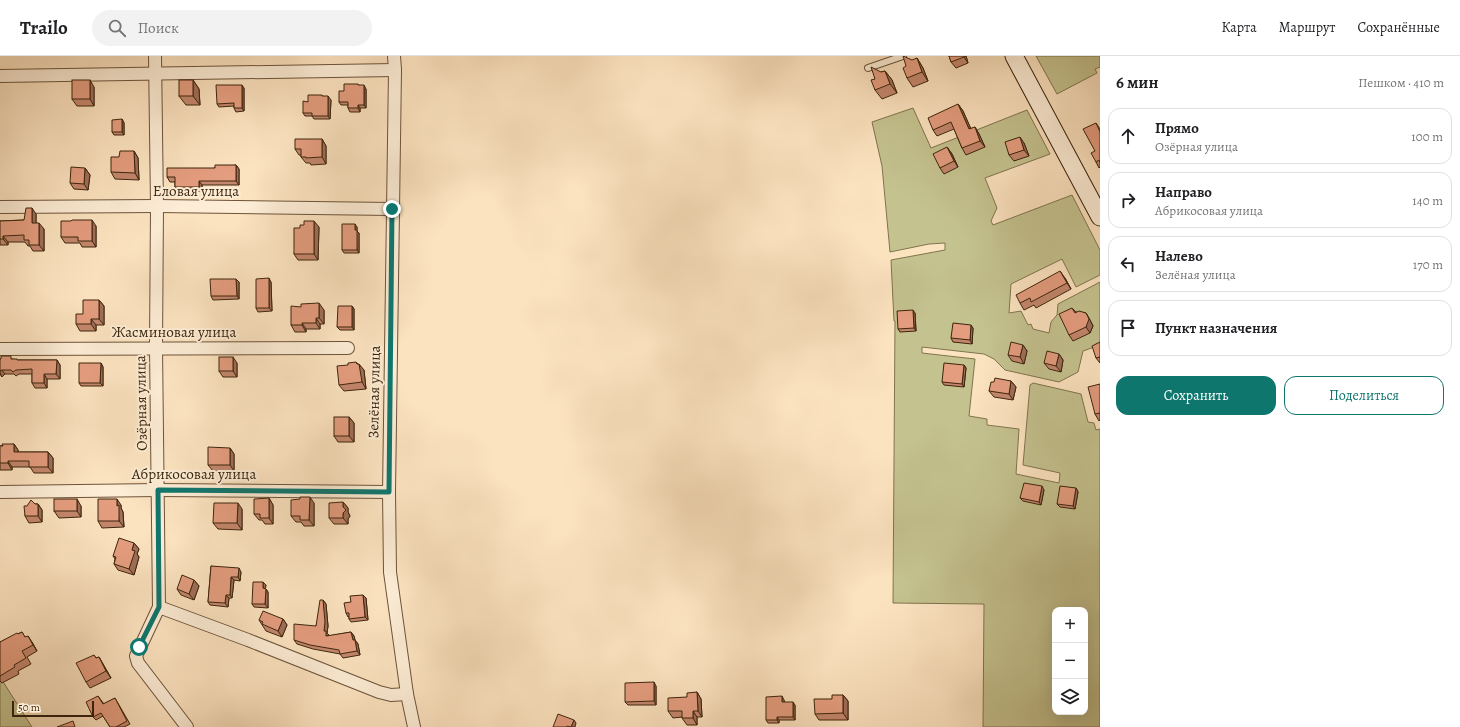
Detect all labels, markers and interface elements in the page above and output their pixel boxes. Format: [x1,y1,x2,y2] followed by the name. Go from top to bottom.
[92,10,372,46] search box
[20,15,68,41] text: Trailo
[106,17,128,39] icon: search
[138,18,179,38] text: Поиск
[1222,18,1257,37] text: Карта
[1279,18,1335,37] text: Маршрут
[1357,18,1440,37] text: Сохранённые
[1116,71,1158,94] text: 6 мин
[1358,74,1444,91] text: Пешком · 410 m
[1155,118,1199,138] text: Прямо
[1117,125,1139,147] icon: ahead
[1411,128,1443,145] text: 100 m
[1155,138,1238,155] text: Озёрная улица
[153,181,239,201] street label: Еловая улица
[1155,182,1212,202] text: Направо
[1117,189,1139,211] icon: right
[1412,192,1443,209] text: 140 m
[383,200,401,218] route end
[1155,202,1263,219] text: Абрикосовая улица
[1155,246,1203,266] text: Налево
[1117,253,1139,275] icon: left
[1413,256,1443,273] text: 170 m
[1155,266,1236,283] text: Зелёная улица
[1117,317,1139,339] icon: arrive
[1155,318,1277,338] text: Пункт назначения
[112,322,236,342] street label: Жасминовая улица
[363,345,385,439] street label: Зелёная улица
[130,355,152,451] street label: Озёрная улица
[1116,376,1276,415] button: Сохранить
[1284,376,1444,415] button: Поделиться
[131,464,256,484] street label: Абрикосовая улица
[1052,607,1088,715] map controls
[1052,607,1088,643] button: +
[130,638,148,656] route start
[1052,643,1088,679] button: −
[1052,679,1088,715] button: layers
[12,699,94,718] scale bar
[18,700,40,715] text: 50 m

